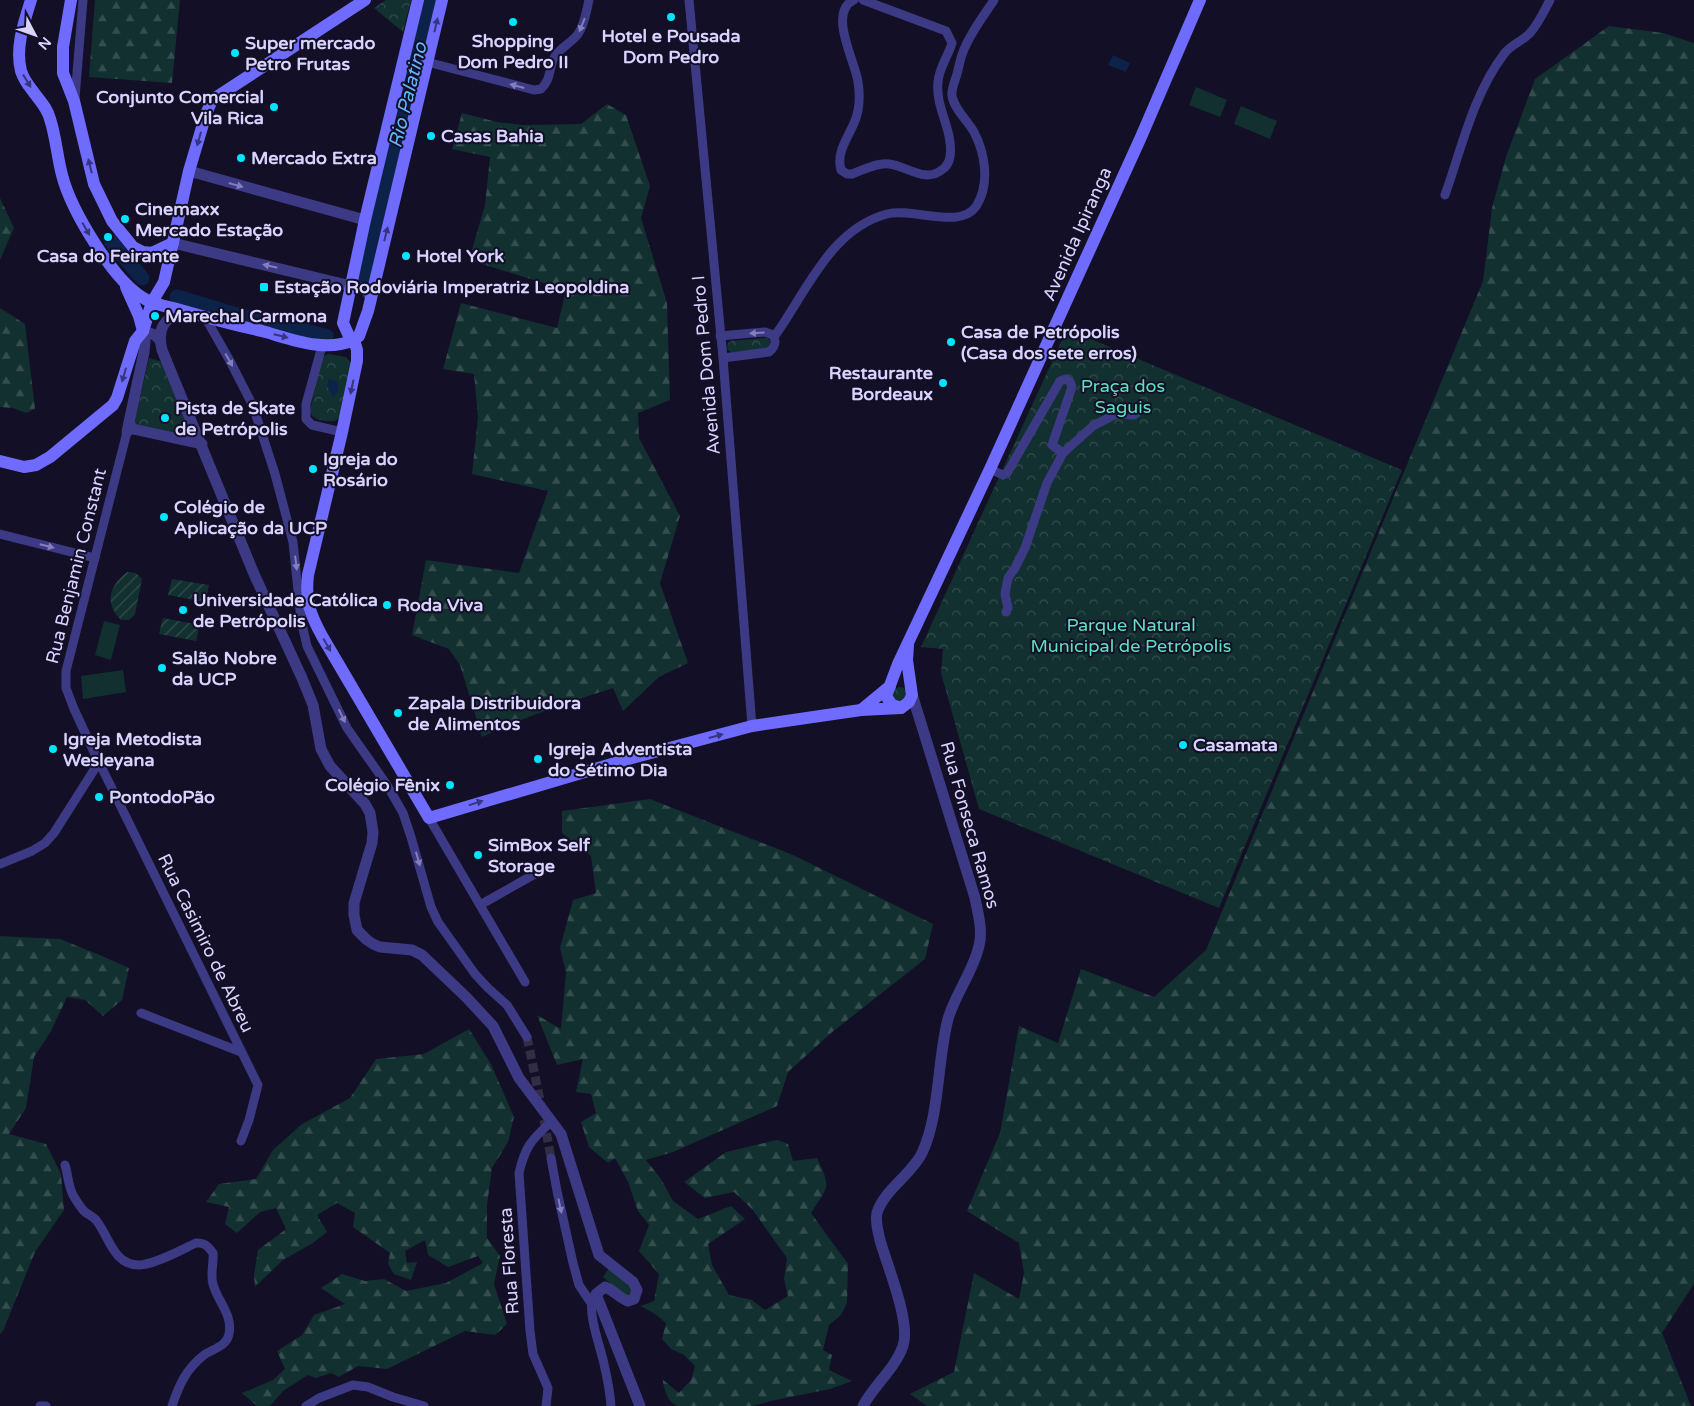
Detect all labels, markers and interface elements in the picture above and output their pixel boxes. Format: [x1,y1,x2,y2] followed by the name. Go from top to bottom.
[10,10,60,60] north arrow
[665,11,677,23] marker: Hotel e Pousada Dom Pedro
[507,16,519,28] marker: Shopping Dom Pedro II
[432,18,440,33] one-way arrow
[577,18,585,32] one-way arrow
[601,25,741,68] place label: Hotel e Pousada Dom Pedro
[457,30,569,73] place label: Shopping Dom Pedro II
[245,32,375,75] place label: Super mercado Petro Frutas
[34,33,55,53] text: N
[384,39,432,150] water label: Rio Palatino
[229,47,241,59] marker: Super mercado Petro Frutas
[22,74,31,87] one-way arrow
[510,82,525,90] one-way arrow
[96,86,264,129] place label: Conjunto Comercial Vila Rica
[268,101,280,113] marker: Conjunto Comercial Vila Rica
[441,125,544,147] place label: Casas Bahia
[425,130,437,142] marker: Casas Bahia
[194,132,202,147] one-way arrow
[251,147,377,169] place label: Mercado Extra
[235,152,247,164] marker: Mercado Extra
[86,159,94,174] one-way arrow
[1038,164,1116,304] street label: Avenida Ipiranga
[229,181,244,189] one-way arrow
[135,198,283,241] place label: Cinemaxx Mercado Estação
[119,213,131,225] marker: Cinemaxx Mercado Estação
[82,223,91,236] one-way arrow
[382,227,390,242] one-way arrow
[102,231,114,243] marker: Casa do Feirante
[37,245,179,267] place label: Casa do Feirante
[416,245,504,267] place label: Hotel York
[400,250,412,262] marker: Hotel York
[263,262,278,270] one-way arrow
[687,274,725,456] street label: Avenida Dom Pedro I
[274,276,629,298] place label: Estação Rodoviária Imperatriz Leopoldina
[258,281,270,293] marker: Estação Rodoviária Imperatriz Leopoldina
[165,305,327,327] place label: Marechal Carmona
[149,310,161,322] marker: Marechal Carmona
[961,321,1137,364] place label: Casa de Petrópolis (Casa dos sete erros)
[749,329,765,337] one-way arrow
[273,332,288,340] one-way arrow
[945,336,957,348] marker: Casa de Petrópolis (Casa dos sete erros)
[225,353,234,366] one-way arrow
[829,362,933,405] place label: Restaurante Bordeaux
[119,368,127,383] one-way arrow
[1081,375,1165,418] park label: Praça dos Saguis
[937,377,949,389] marker: Restaurante Bordeaux
[348,380,356,395] one-way arrow
[175,397,295,440] place label: Pista de Skate de Petrópolis
[159,412,171,424] marker: Pista de Skate de Petrópolis
[323,448,398,491] place label: Igreja do Rosário
[307,463,319,475] marker: Igreja do Rosário
[41,466,111,666] street label: Rua Benjamin Constant
[174,496,327,539] place label: Colégio de Aplicação da UCP
[158,511,170,523] marker: Colégio de Aplicação da UCP
[40,542,55,550] one-way arrow
[292,555,300,571] one-way arrow
[193,589,378,632] place label: Universidade Católica de Petrópolis
[397,594,483,616] place label: Roda Viva
[381,599,393,611] marker: Roda Viva
[177,604,189,616] marker: Universidade Católica de Petrópolis
[1031,614,1231,657] park label: Parque Natural Municipal de Petrópolis
[323,638,332,651] one-way arrow
[172,647,277,690] place label: Salão Nobre da UCP
[156,662,168,674] marker: Salão Nobre da UCP
[408,692,581,735] place label: Zapala Distribuidora de Alimentos
[392,707,404,719] marker: Zapala Distribuidora de Alimentos
[338,709,346,724] one-way arrow
[63,728,202,771] place label: Igreja Metodista Wesleyana
[709,732,724,740] one-way arrow
[1193,734,1278,756] place label: Casamata
[548,738,692,781] place label: Igreja Adventista do Sétimo Dia
[936,739,1004,911] street label: Rua Fonseca Ramos
[1177,739,1189,751] marker: Casamata
[47,743,59,755] marker: Igreja Metodista Wesleyana
[532,753,544,765] marker: Igreja Adventista do Sétimo Dia
[325,774,440,796] place label: Colégio Fênix
[444,779,456,791] marker: Colégio Fênix
[109,786,215,808] place label: PontodoPão
[93,791,105,803] marker: PontodoPão
[468,799,483,807] one-way arrow
[488,834,591,877] place label: SimBox Self Storage
[472,849,484,861] marker: SimBox Self Storage
[153,850,259,1036] street label: Rua Casimiro de Abreu
[414,851,422,866] one-way arrow
[556,1198,564,1213] one-way arrow
[494,1207,524,1315] street label: Rua Floresta

